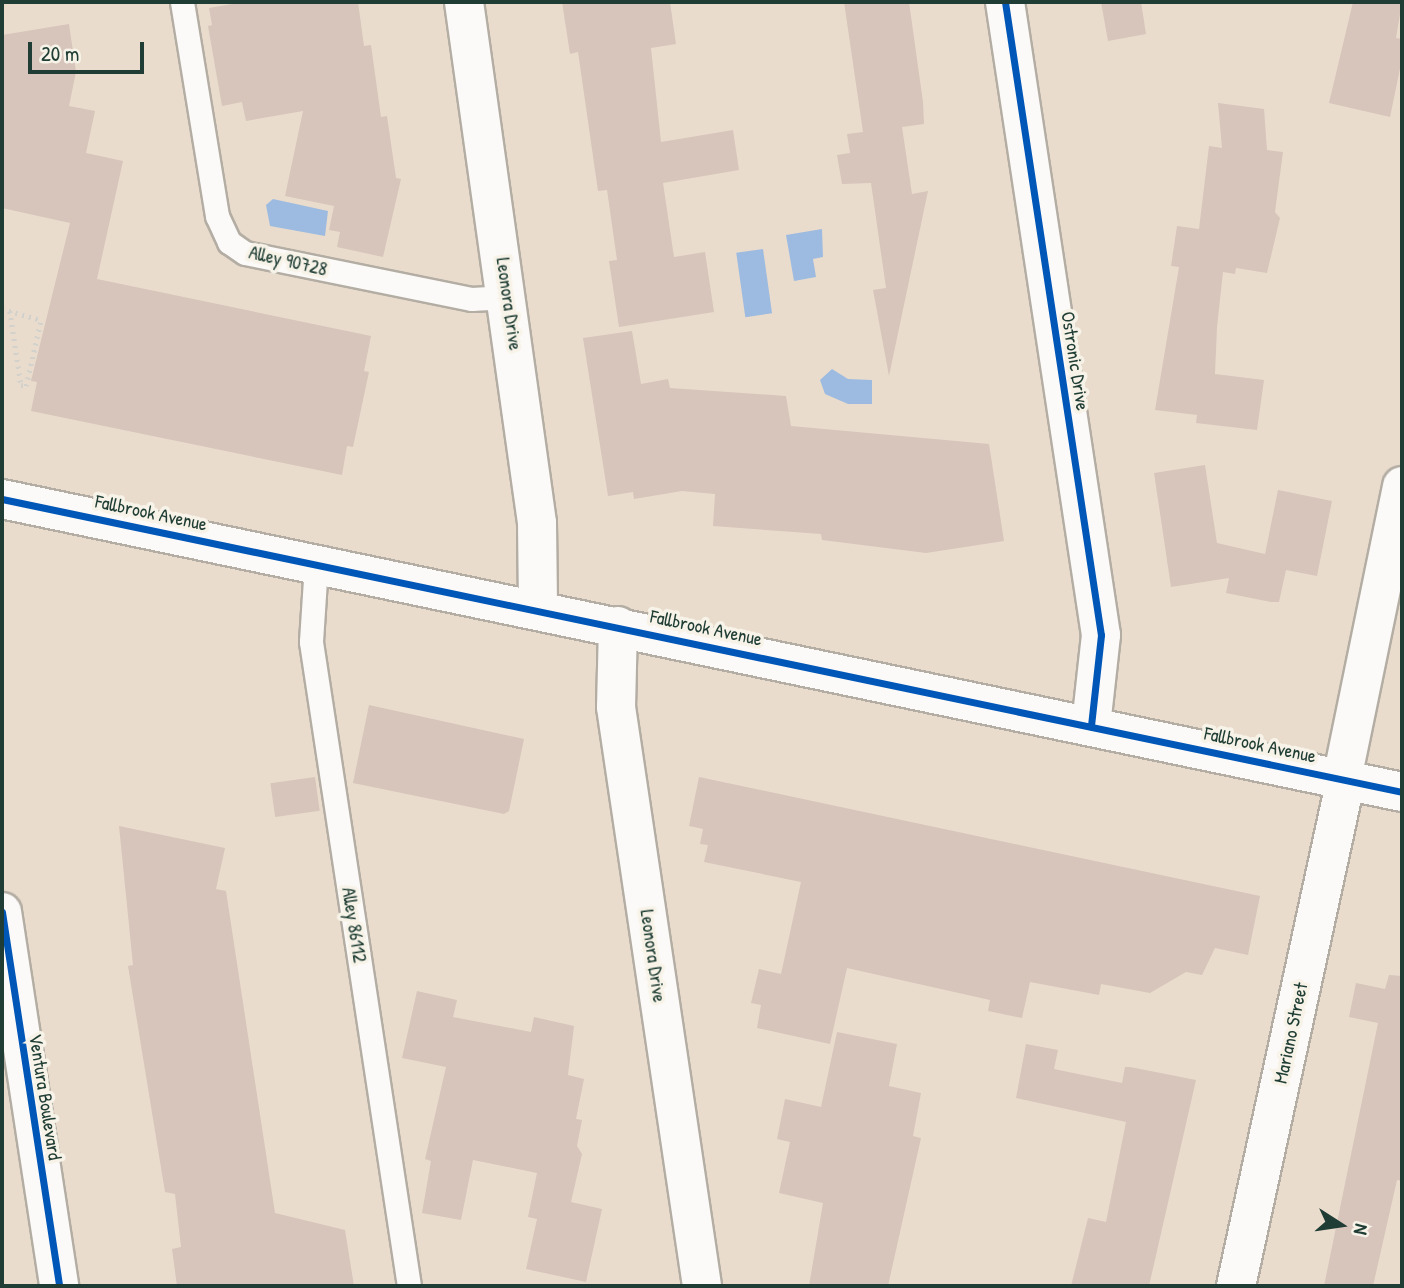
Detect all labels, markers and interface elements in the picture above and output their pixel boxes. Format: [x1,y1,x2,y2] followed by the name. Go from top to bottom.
[32,28,147,72] scale bar
[41,39,79,68] text: 20 m
[247,241,329,281] street label: Alley 90728
[491,256,527,352] street label: Leonora Drive
[1056,310,1094,412] street label: Ostronic Drive
[93,490,209,536] street label: Fallbrook Avenue
[648,605,764,651] street label: Fallbrook Avenue
[1202,722,1318,768] street label: Fallbrook Avenue
[337,886,371,964] street label: Alley 86112
[635,908,671,1004] street label: Leonora Drive
[1269,980,1313,1086] street label: Mariano Street
[24,1032,66,1162] street label: Ventura Boulevard
[1306,1190,1376,1260] north arrow
[1348,1222,1375,1237] text: N

